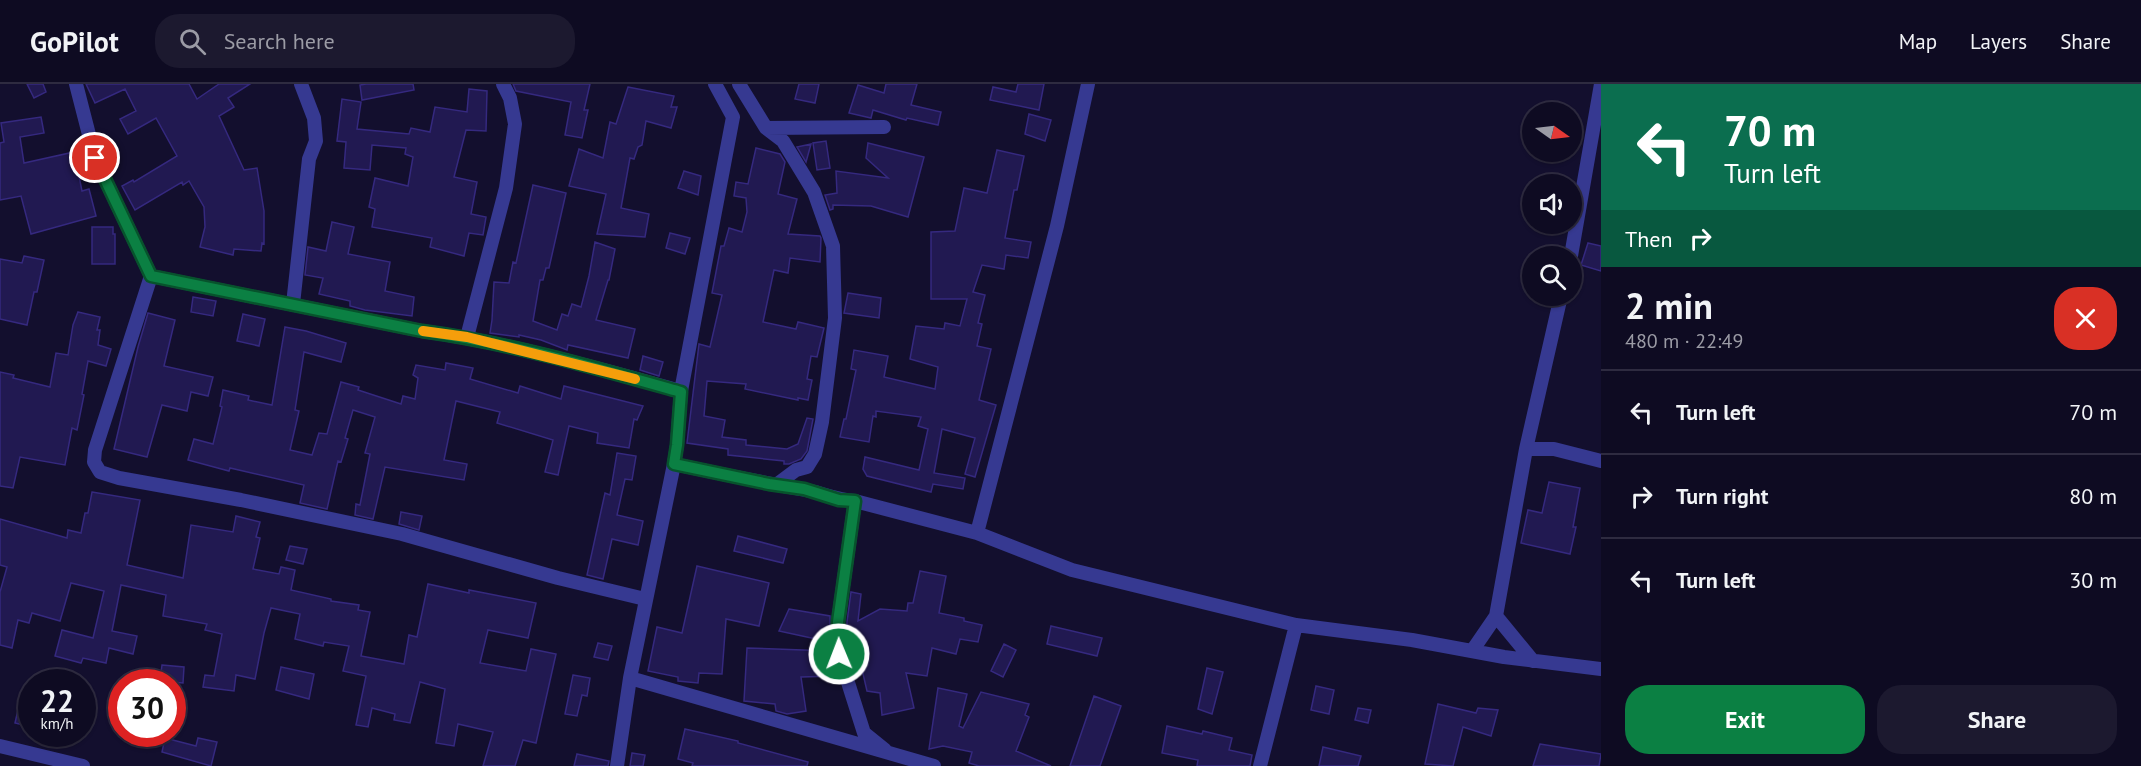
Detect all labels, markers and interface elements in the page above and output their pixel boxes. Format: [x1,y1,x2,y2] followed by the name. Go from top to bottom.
[155,14,575,68] search box
[30,23,119,60] text: GoPilot
[176,25,209,58] icon: search
[224,27,335,55] text: Search here
[1899,28,1937,55] text: Map
[1970,28,2027,55] text: Layers
[2060,28,2111,55] text: Share
[1522,102,1582,162] north arrow
[1522,102,1582,306] map controls
[1724,103,1816,158] text: 70 m
[1625,108,1703,186] icon: left
[69,132,120,183] pin
[78,141,111,174] icon: arrive
[1724,156,1821,190] text: Turn left
[1522,174,1582,234] button: sound
[1684,222,1717,255] icon: right
[1625,225,1672,253] text: Then
[1522,246,1582,306] button: search
[1625,282,1713,329] text: 2 min
[2054,287,2117,350] button: close
[1625,328,1743,354] text: 480 m · 22:49
[1625,396,1658,429] icon: left
[1676,398,1756,426] text: Turn left
[2069,398,2117,426] text: 70 m
[1625,480,1658,513] icon: right
[1676,482,1768,510] text: Turn right
[2069,482,2117,510] text: 80 m
[1625,564,1658,597] icon: left
[1676,566,1756,594] text: Turn left
[2069,566,2117,594] text: 30 m
[807,622,871,686] position arrow
[108,669,186,747] speed limit sign: 30
[40,681,74,720] text: 22
[1625,685,1865,754] button: Exit
[1877,685,2117,754] button: Share
[41,714,73,733] text: km/h

